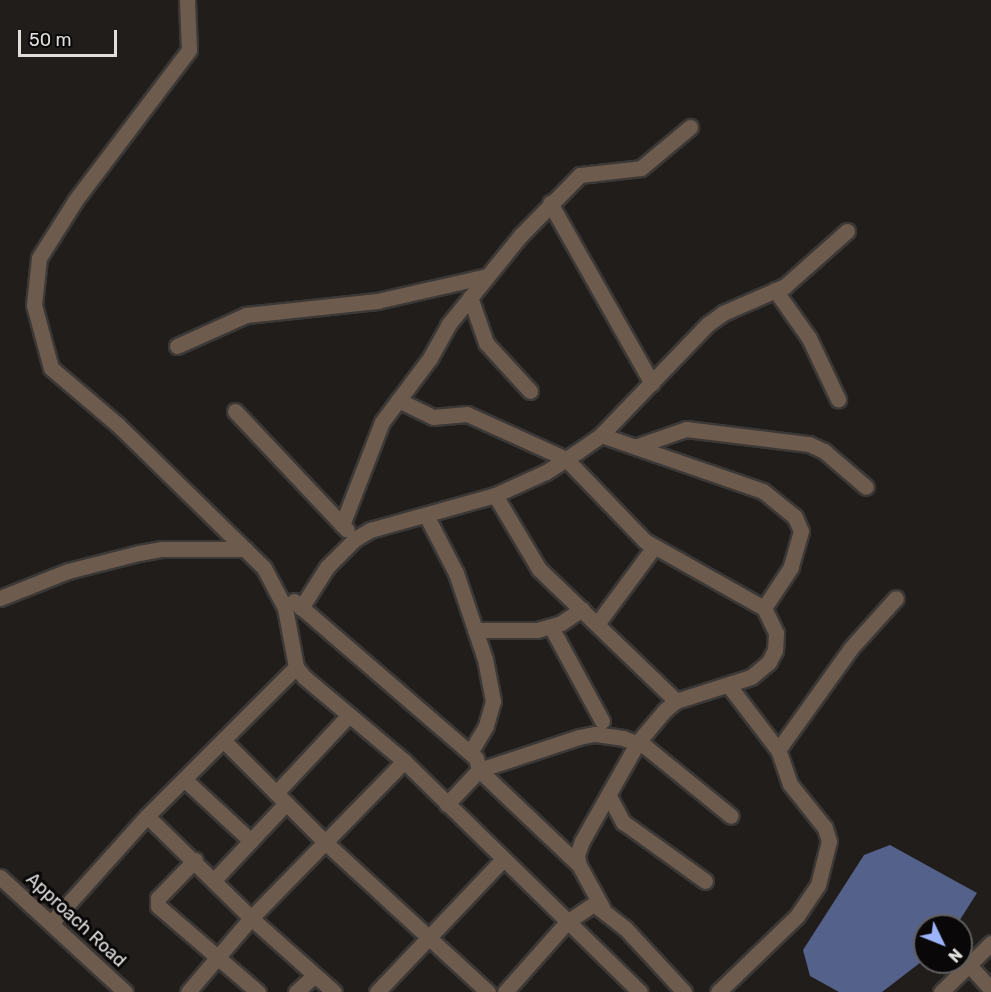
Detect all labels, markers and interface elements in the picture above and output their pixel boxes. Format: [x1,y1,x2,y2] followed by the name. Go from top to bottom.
[21,18,120,56] scale bar
[29,29,72,51] text: 50 m
[22,868,130,972] street label: Approach Road
[913,914,973,974] north arrow
[944,945,966,966] text: N

